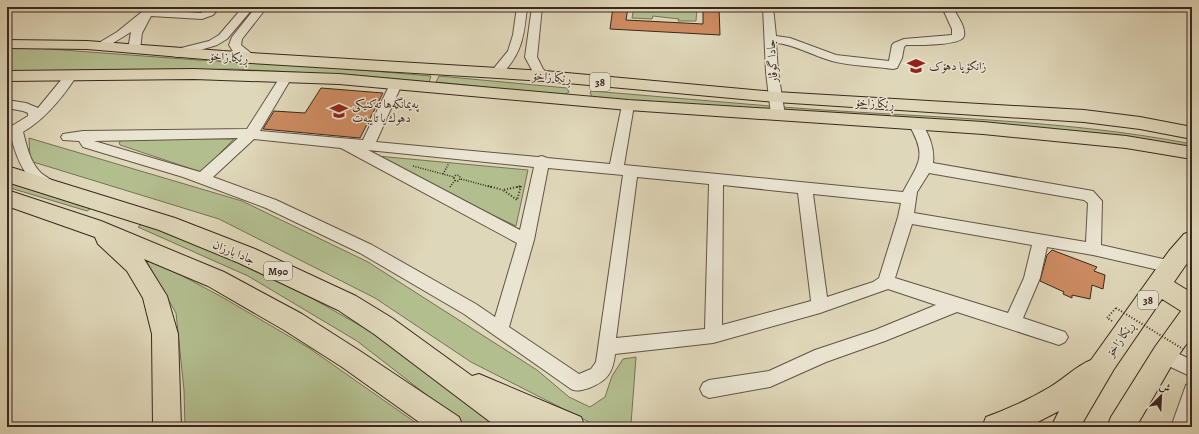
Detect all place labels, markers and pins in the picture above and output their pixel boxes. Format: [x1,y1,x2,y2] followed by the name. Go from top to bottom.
[906,56,926,76] school or university icon: زانکۆیا دهۆک
[929,58,987,74] place label: زانکۆیا دهۆک
[352,96,419,126] place label: پەیمانگەها تەکنیکی دهوك یا تایبەت
[329,101,349,121] school or university icon: پەیمانگەها تەکنیکی دهوك یا تایبەت

